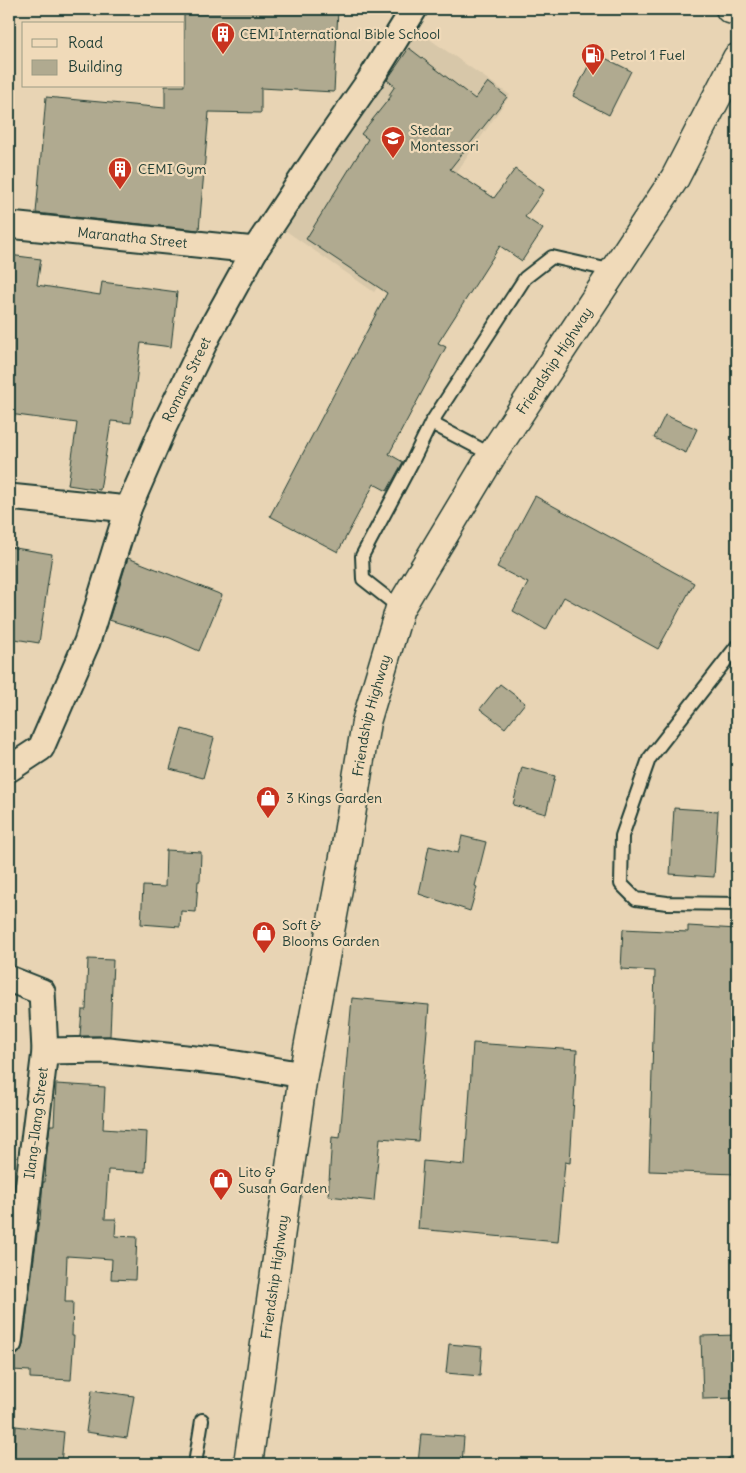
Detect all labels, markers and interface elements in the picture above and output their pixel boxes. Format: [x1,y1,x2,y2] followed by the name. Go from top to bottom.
[210,21,236,55] building icon: CEMI International Bible School
[22,22,185,88] legend
[240,25,440,43] place label: CEMI International Bible School
[68,33,103,52] text: Road
[580,42,606,76] fuel station icon: Petrol 1 Fuel
[610,46,685,64] place label: Petrol 1 Fuel
[68,57,123,76] text: Building
[410,121,479,155] place label: Stedar Montessori
[380,125,406,159] school or university icon: Stedar Montessori
[107,156,133,190] building icon: CEMI Gym
[138,160,206,178] place label: CEMI Gym
[77,223,188,252] street label: Maranatha Street
[512,304,596,418] street label: Friendship Highway
[158,334,215,425] street label: Romans Street
[348,652,395,778] street label: Friendship Highway
[255,785,281,819] shop icon: 3 Kings Garden
[286,789,382,807] place label: 3 Kings Garden
[282,916,380,950] place label: Soft & Blooms Garden
[251,920,277,954] shop icon: Soft & Blooms Garden
[20,1066,52,1180] street label: Ilang-Ilang Street
[238,1163,327,1197] place label: Lito & Susan Garden
[208,1167,234,1201] shop icon: Lito & Susan Garden
[257,1214,292,1340] street label: Friendship Highway

